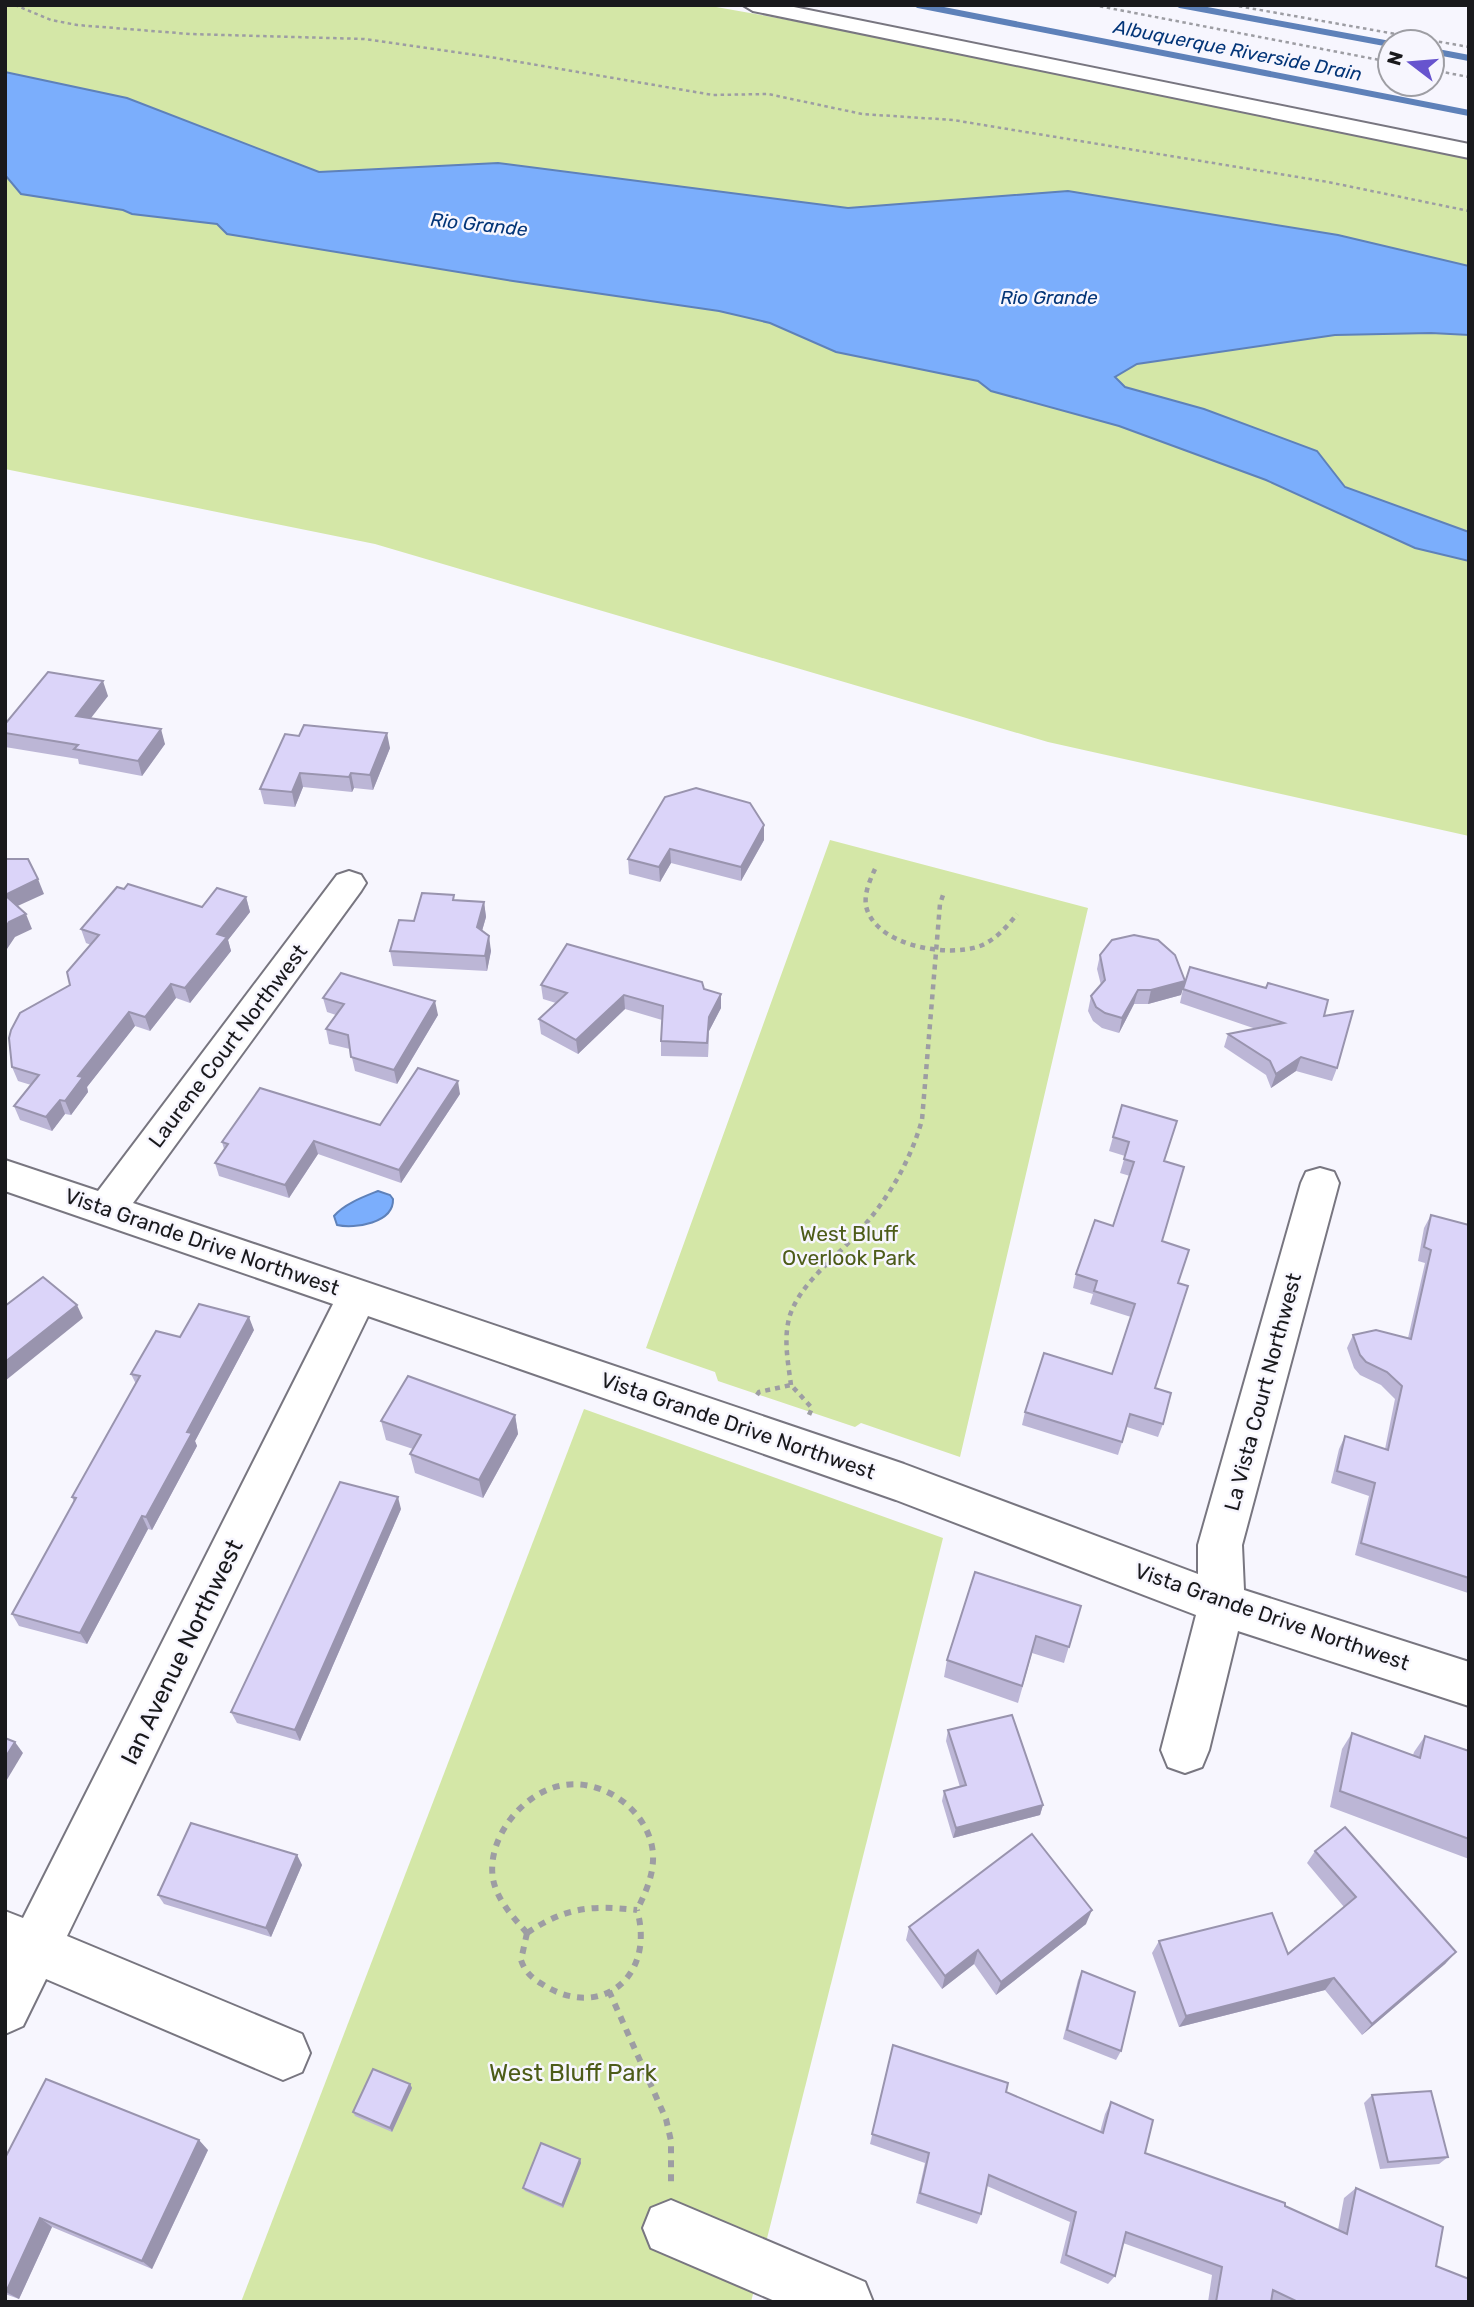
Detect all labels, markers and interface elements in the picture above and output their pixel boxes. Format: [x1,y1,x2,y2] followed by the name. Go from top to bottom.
[1111,15,1364,86] water label: Albuquerque Riverside Drain
[1376,28,1446,98] north arrow
[1382,49,1408,68] text: N
[429,208,529,241] water label: Rio Grande
[1000,286,1098,309] water label: Rio Grande
[143,939,312,1152] street label: Laurene Court Northwest
[62,1183,343,1300] street label: Vista Grande Drive Northwest
[782,1221,916,1270] park label: West Bluff Overlook Park
[1219,1270,1306,1513] street label: La Vista Court Northwest
[598,1367,879,1484] street label: Vista Grande Drive Northwest
[115,1535,249,1769] street label: Ian Avenue Northwest
[1132,1558,1413,1675] street label: Vista Grande Drive Northwest
[489,2059,658,2087] park label: West Bluff Park

